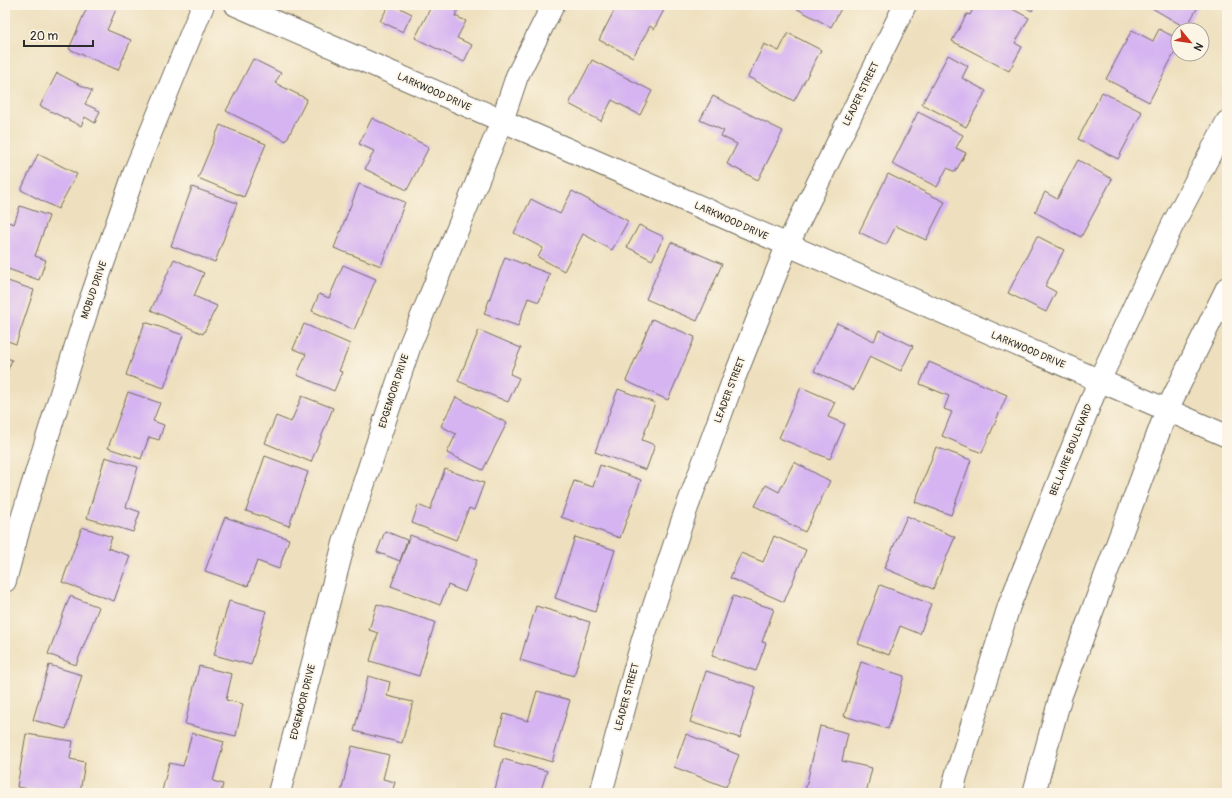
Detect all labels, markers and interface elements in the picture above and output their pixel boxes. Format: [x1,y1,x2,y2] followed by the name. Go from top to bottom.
[24,22,93,48] scale bar
[1170,22,1210,62] north arrow
[30,29,59,44] text: 20 m
[1191,40,1206,54] text: N
[840,60,882,128] street label: LEADER STREET
[395,70,473,114] street label: LARKWOOD DRIVE
[692,199,770,243] street label: LARKWOOD DRIVE
[79,260,109,320] street label: MOBUD DRIVE
[989,329,1067,371] street label: LARKWOOD DRIVE
[376,352,412,430] street label: EDGEMOOR DRIVE
[712,355,748,425] street label: LEADER STREET
[1047,402,1095,498] street label: BELLAIRE BOULEVARD
[612,661,642,732] street label: LEADER STREET
[288,663,318,741] street label: EDGEMOOR DRIVE

